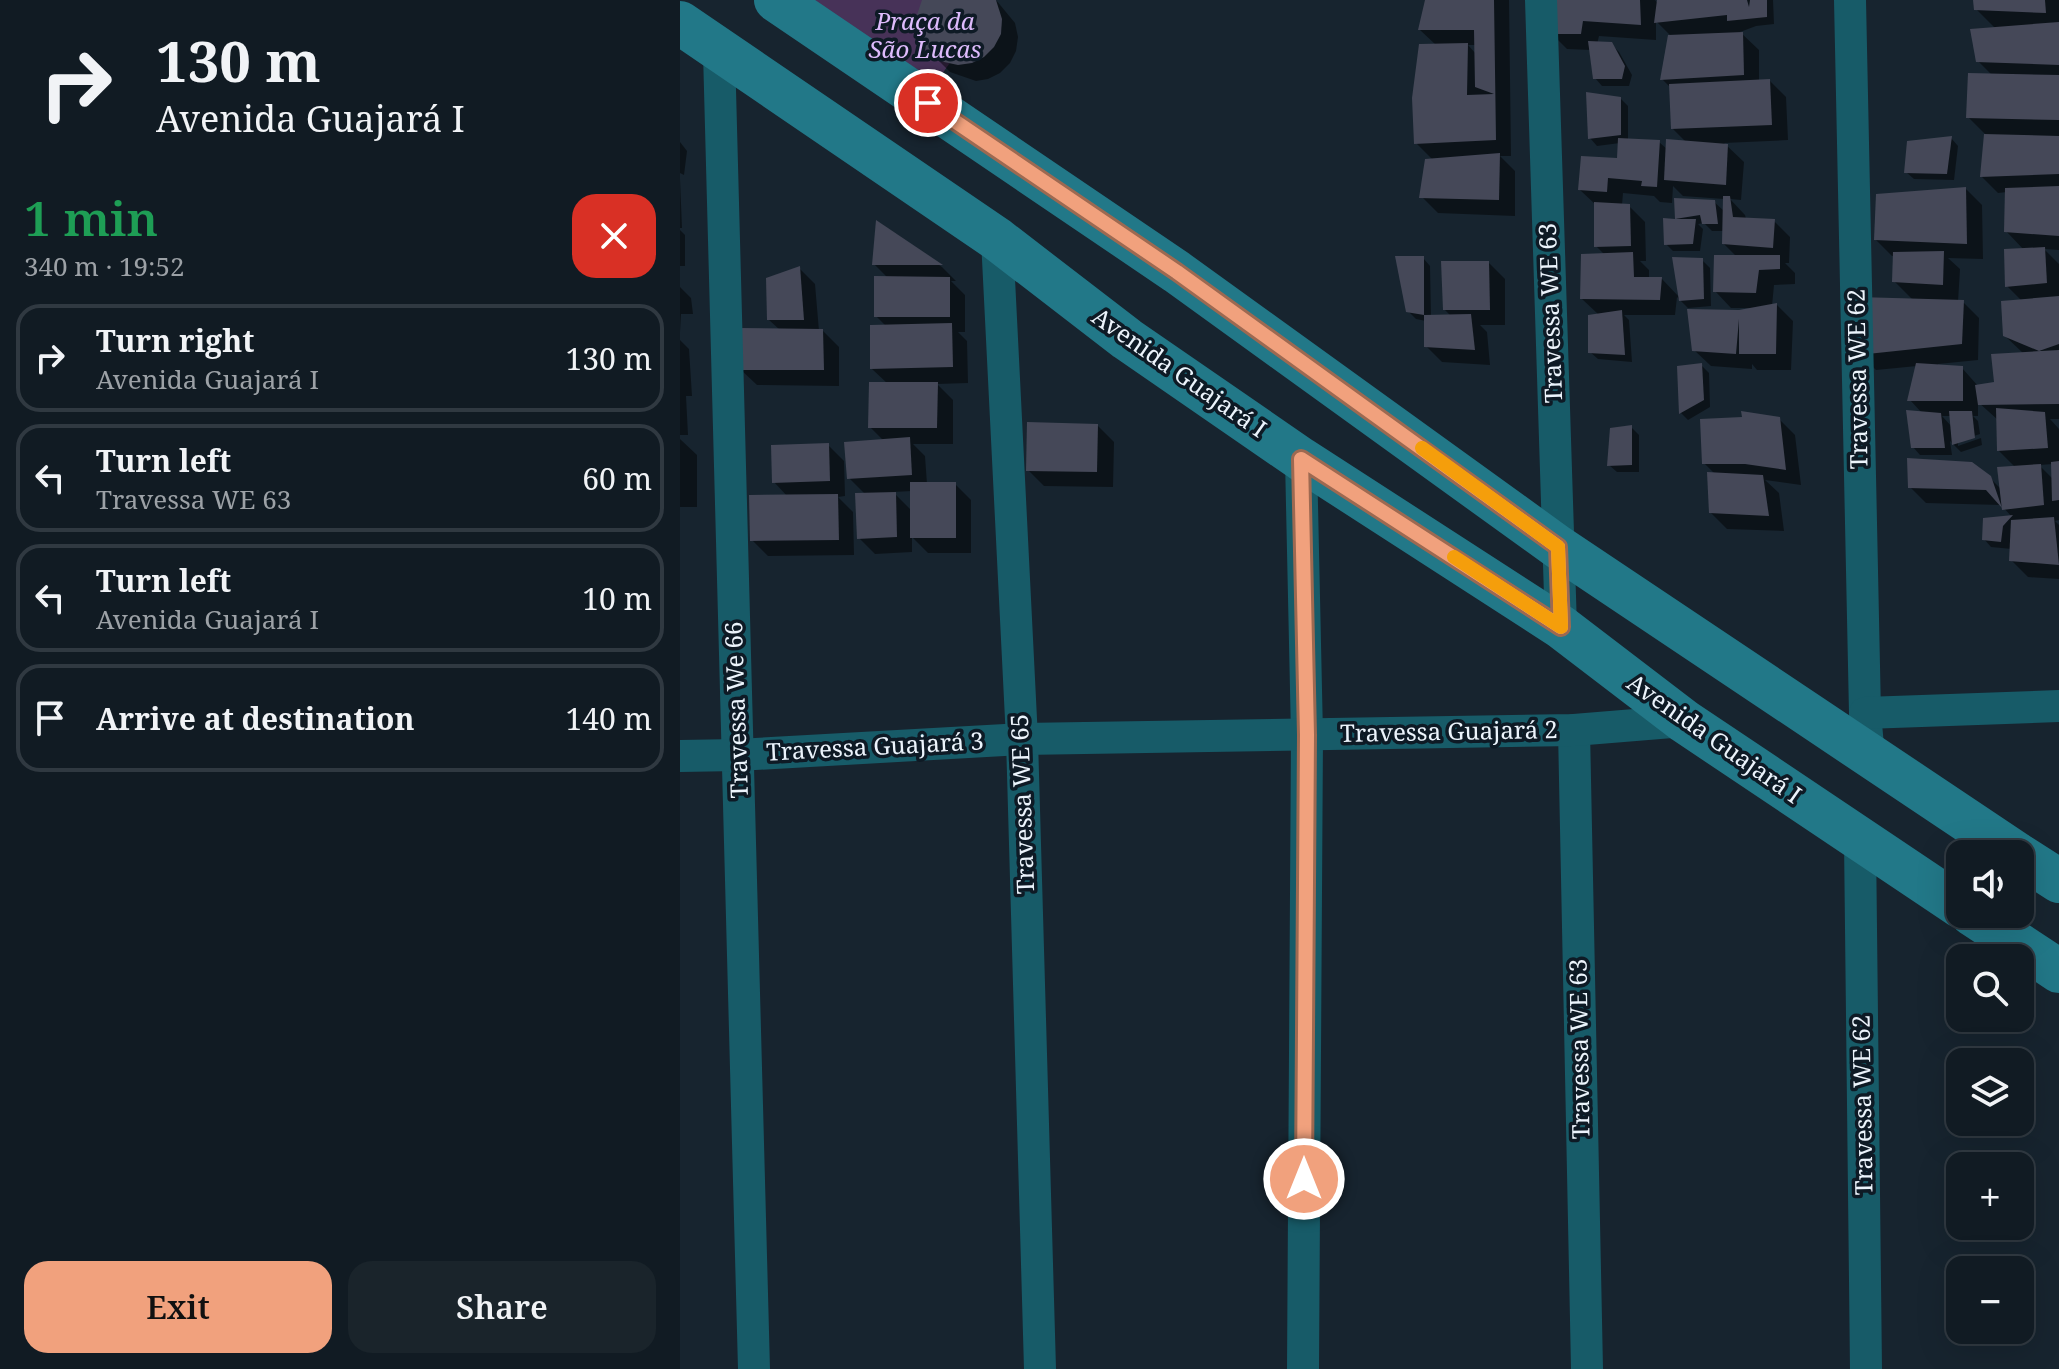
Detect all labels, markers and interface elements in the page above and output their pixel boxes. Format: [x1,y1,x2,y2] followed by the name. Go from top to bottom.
[868,4,982,65] park label: Praça da São Lucas
[156,22,321,98] text: 130 m
[24,32,128,136] icon: right
[894,69,962,137] pin
[906,81,950,125] icon: arrive
[156,94,465,143] text: Avenida Guajará I
[24,185,158,250] text: 1 min
[572,194,656,278] button: close
[1530,222,1569,404] street label: Travessa WE 63
[24,248,185,284] text: 340 m · 19:52
[1838,289,1875,469] street label: Travessa WE 62
[1086,299,1274,444] street label: Avenida Guajará I
[96,320,254,361] text: Turn right
[28,336,72,380] icon: right
[566,338,652,379] text: 130 m
[96,361,319,397] text: Avenida Guajará I
[96,440,231,481] text: Turn left
[28,456,72,500] icon: left
[582,458,652,499] text: 60 m
[96,481,291,517] text: Travessa WE 63
[96,560,231,601] text: Turn left
[28,576,72,620] icon: left
[582,578,652,619] text: 10 m
[96,601,319,637] text: Avenida Guajará I
[716,621,755,799] street label: Travessa We 66
[1621,665,1809,810] street label: Avenida Guajará I
[28,696,72,740] icon: arrive
[96,698,415,739] text: Arrive at destination
[566,698,652,739] text: 140 m
[1340,712,1558,749] street label: Travessa Guajará 2
[1002,713,1041,895] street label: Travessa WE 65
[765,723,985,768] street label: Travessa Guajará 3
[1946,840,2034,1344] map controls
[1946,840,2034,928] button: sound
[1946,944,2034,1032] button: search
[1560,959,1597,1139] street label: Travessa WE 63
[1843,1015,1880,1195] street label: Travessa WE 62
[1946,1048,2034,1136] button: layers
[1262,1137,1346,1221] position arrow
[1946,1152,2034,1240] button: +
[1946,1256,2034,1344] button: −
[24,1261,332,1353] button: Exit
[348,1261,656,1353] button: Share

